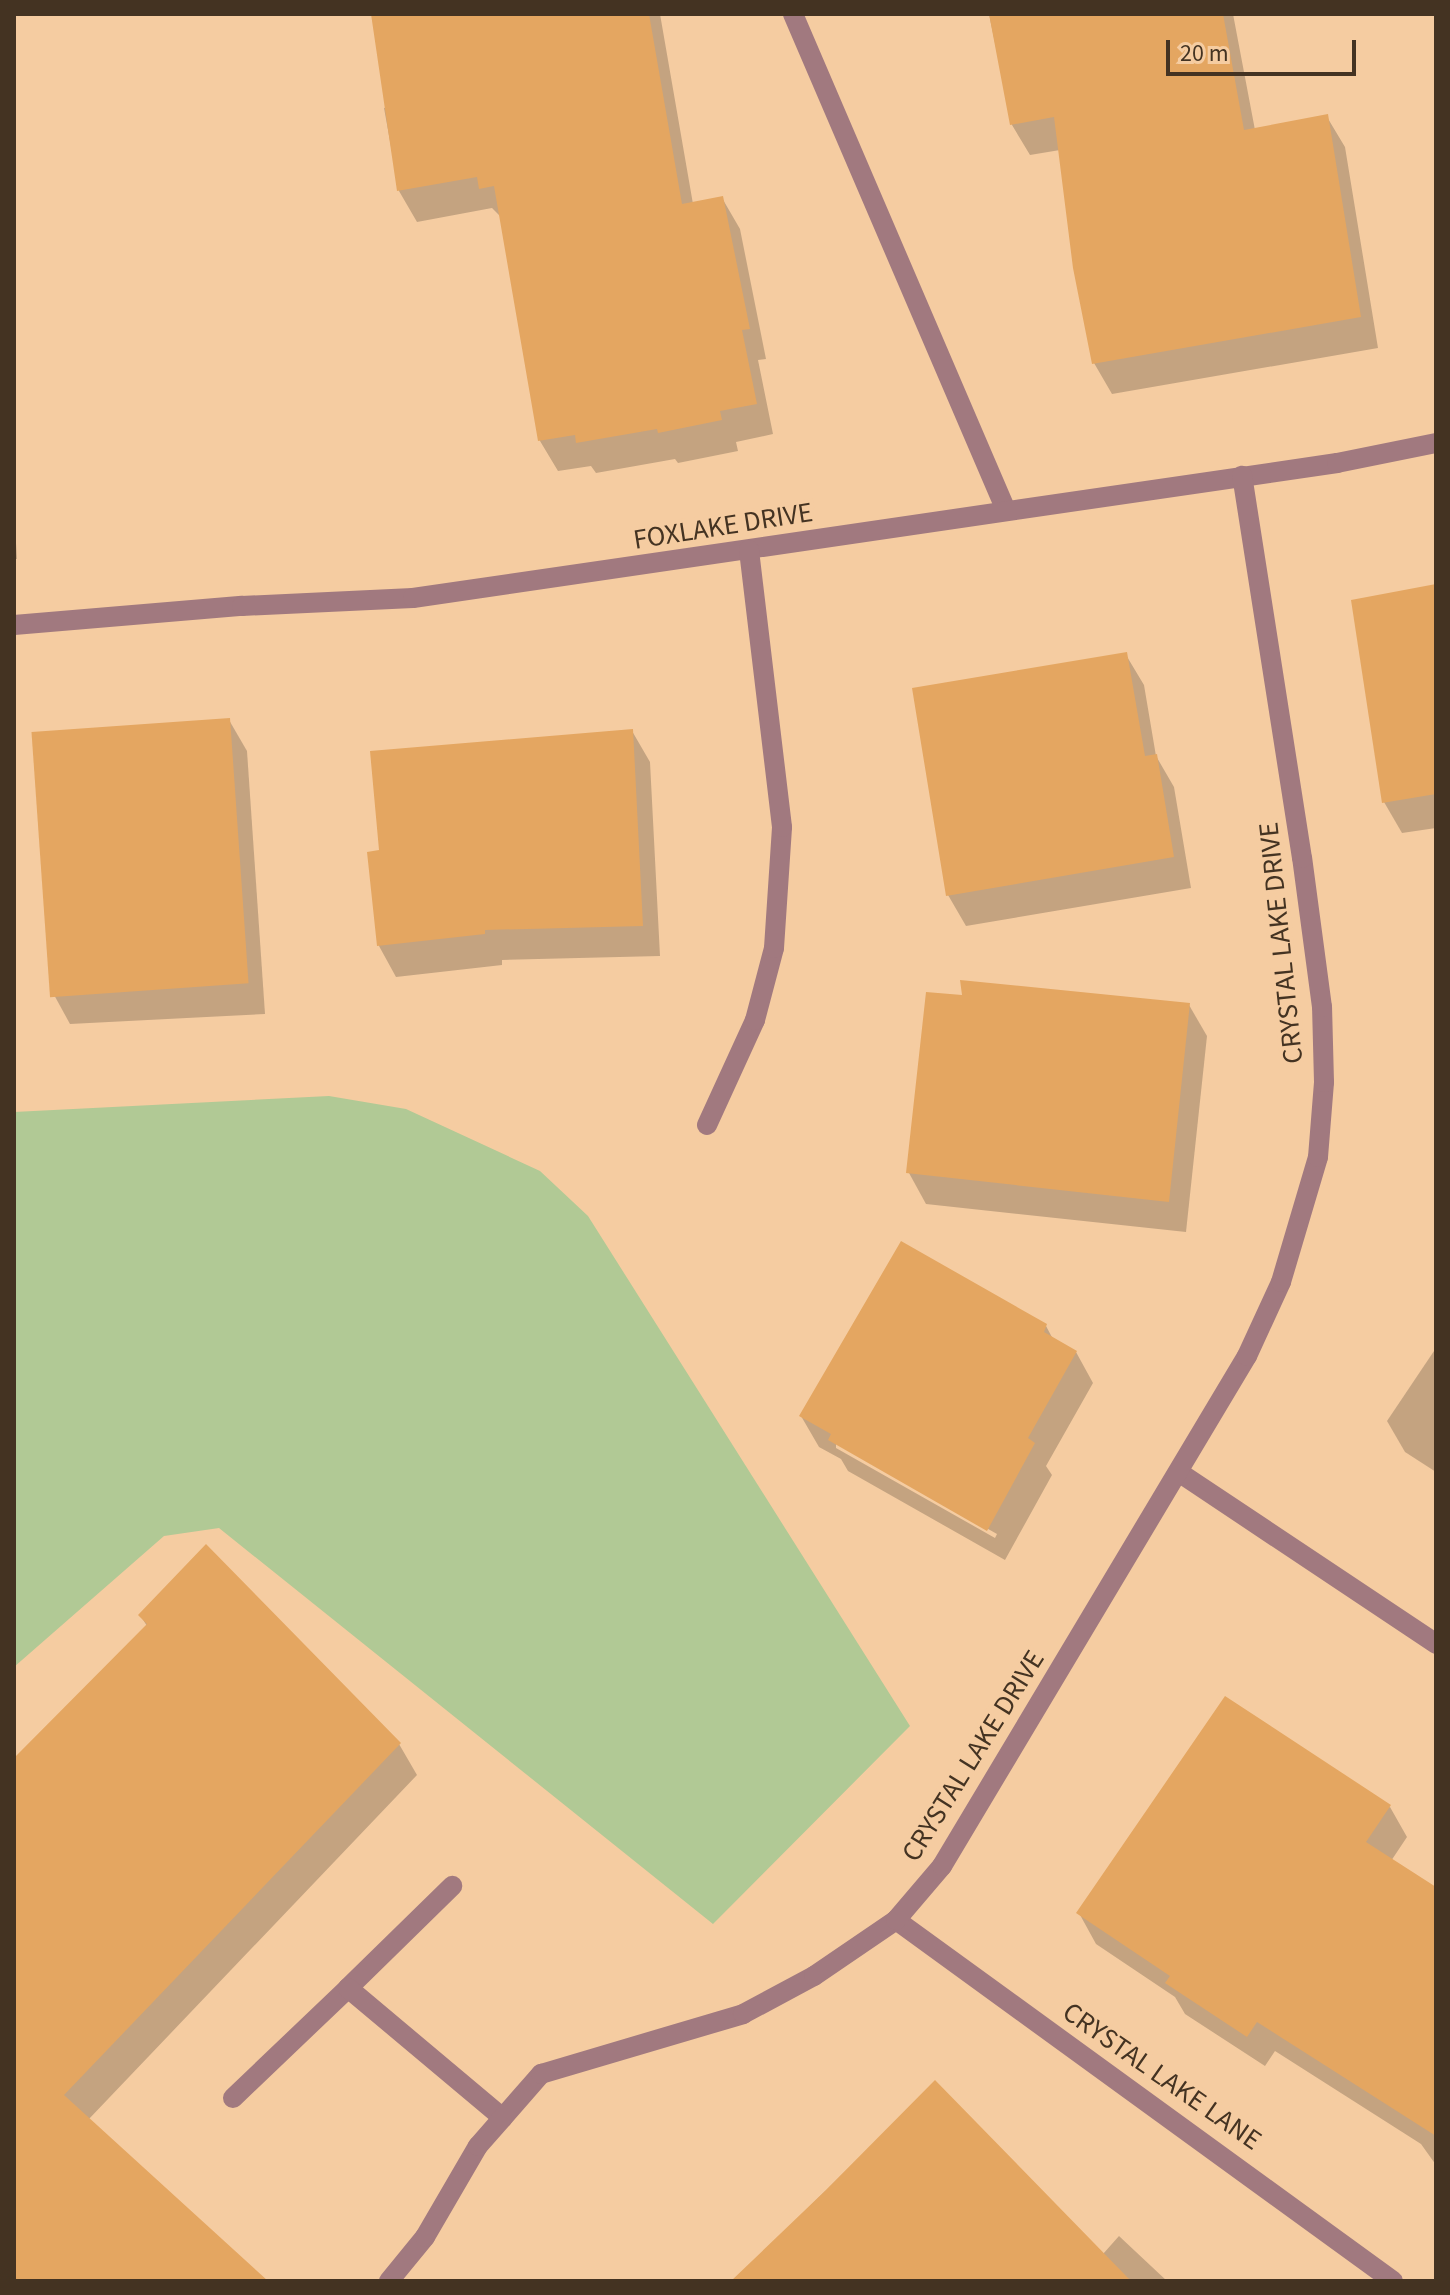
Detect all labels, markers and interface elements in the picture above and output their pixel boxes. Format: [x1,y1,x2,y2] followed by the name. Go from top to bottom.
[1170,24,1360,74] scale bar
[1180,36,1229,71] text: 20 m
[631,495,815,557] street label: FOXLAKE DRIVE
[1252,821,1310,1065] street label: CRYSTAL LAKE DRIVE
[894,1644,1052,1868] street label: CRYSTAL LAKE DRIVE
[1056,1995,1268,2157] street label: CRYSTAL LAKE LANE

